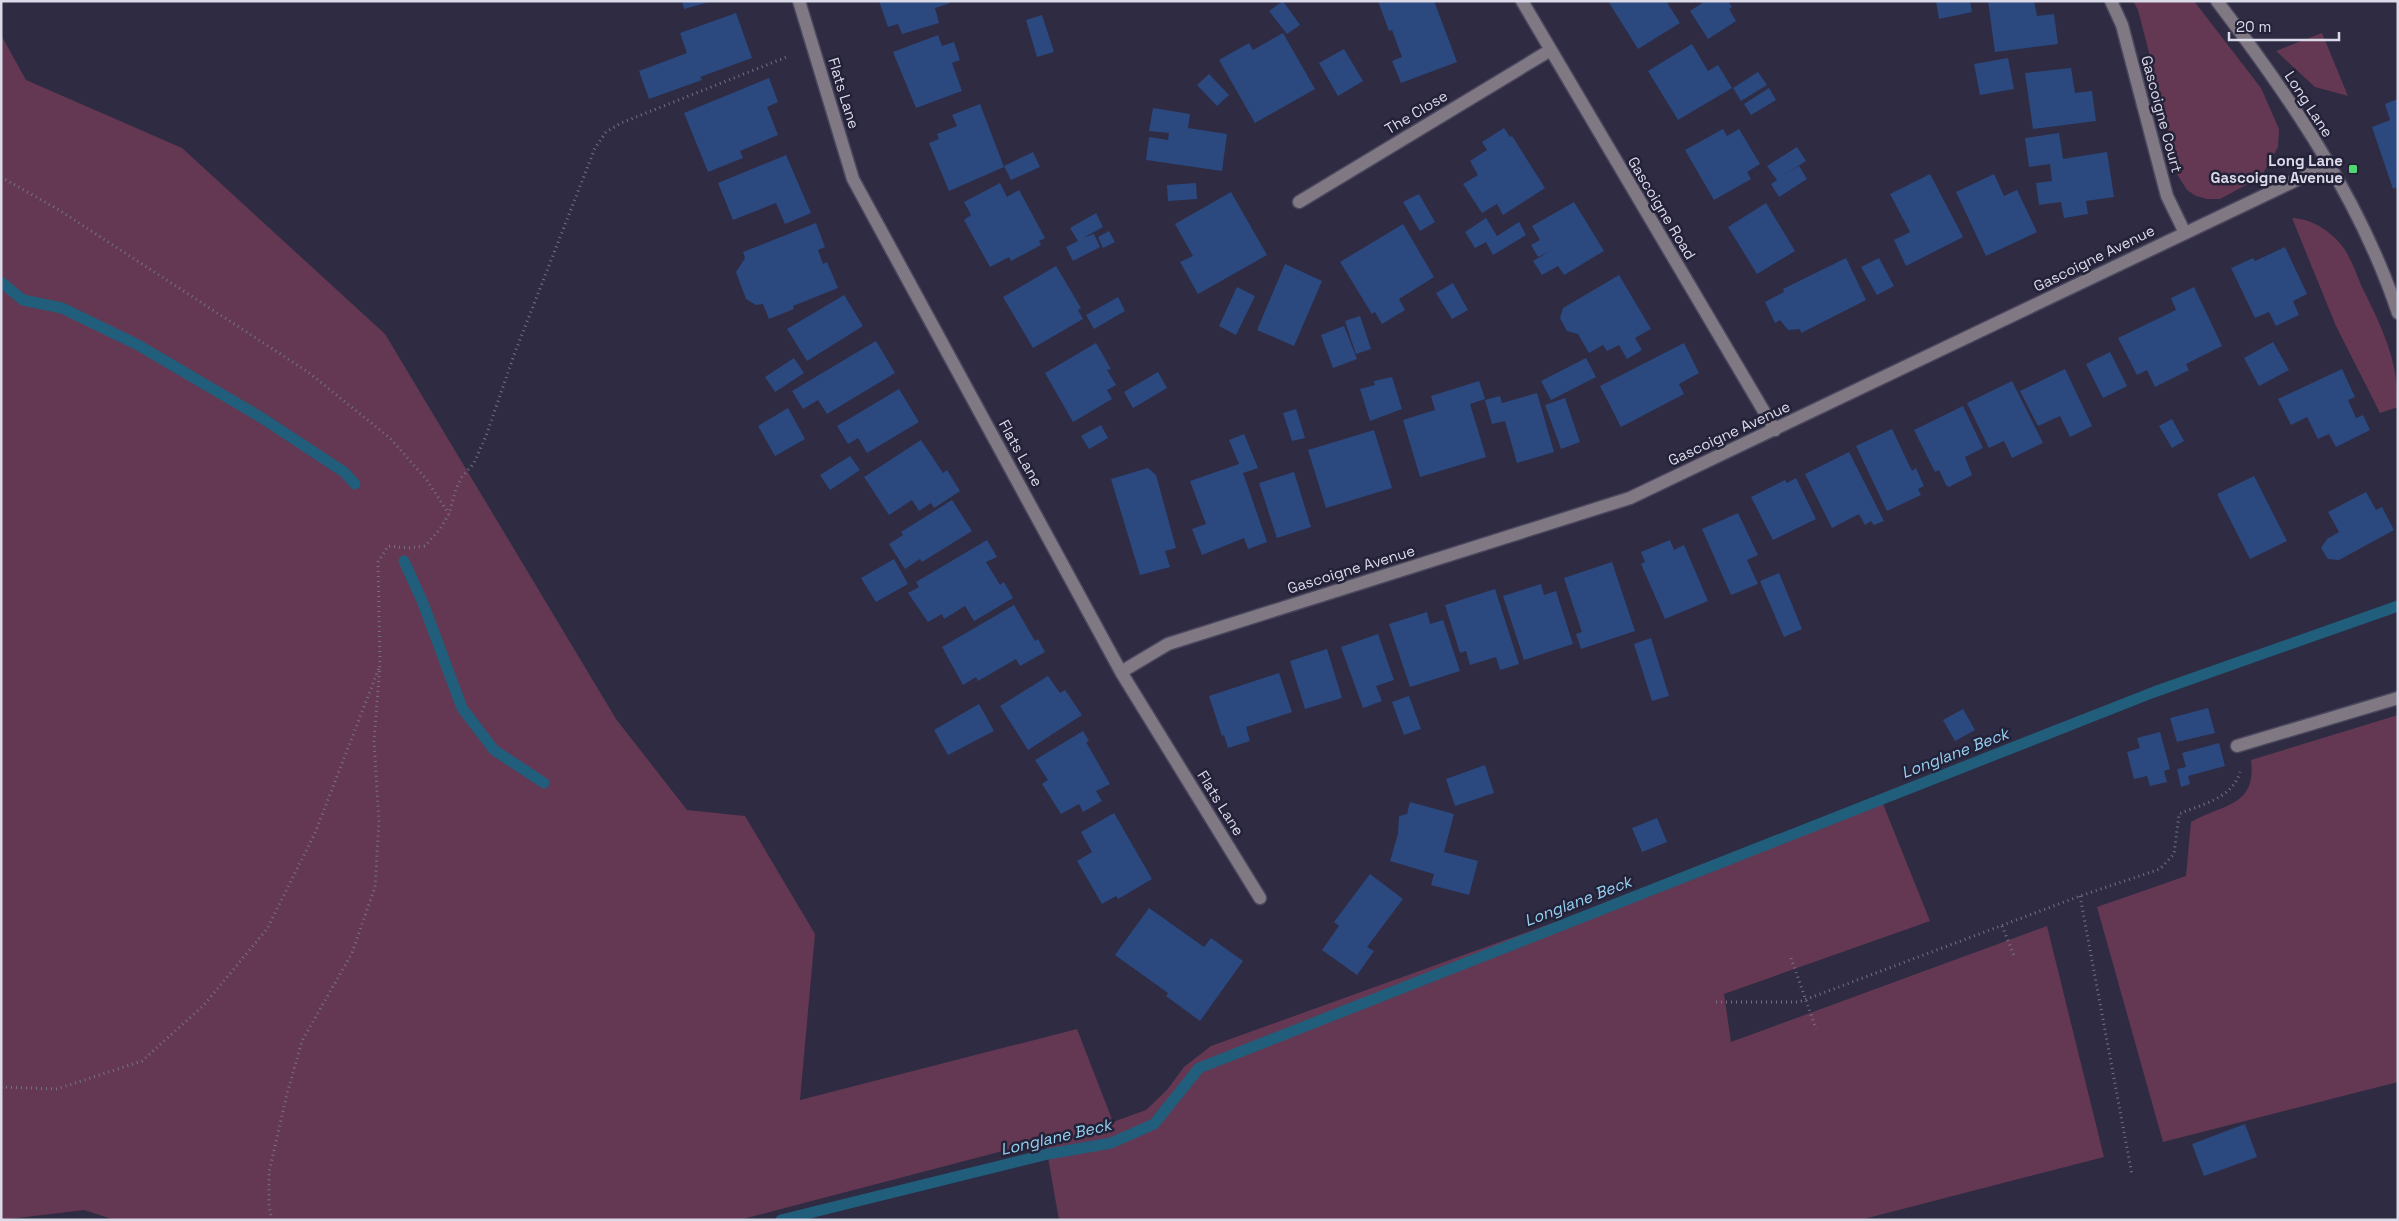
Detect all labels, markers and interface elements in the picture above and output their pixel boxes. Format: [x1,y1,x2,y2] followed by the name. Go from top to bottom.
[2229,10,2339,42] scale bar
[2236,17,2271,36] text: 20 m
[2137,53,2187,175] street label: Gascoigne Court
[824,55,864,131] street label: Flats Lane
[2281,67,2337,141] street label: Long Lane
[1381,86,1451,138] street label: The Close
[2211,151,2343,187] place label: Long Lane Gascoigne Avenue
[1624,153,1700,263] street label: Gascoigne Road
[2347,163,2359,175] marker: Long Lane Gascoigne Avenue
[2030,220,2158,296] street label: Gascoigne Avenue
[1665,396,1793,470] street label: Gascoigne Avenue
[995,416,1047,490] street label: Flats Lane
[1285,540,1417,597] street label: Gascoigne Avenue
[1898,722,2014,783] water label: Longlane Beck
[1193,767,1249,839] street label: Flats Lane
[1521,870,1637,931] water label: Longlane Beck
[998,1113,1116,1160] water label: Longlane Beck

